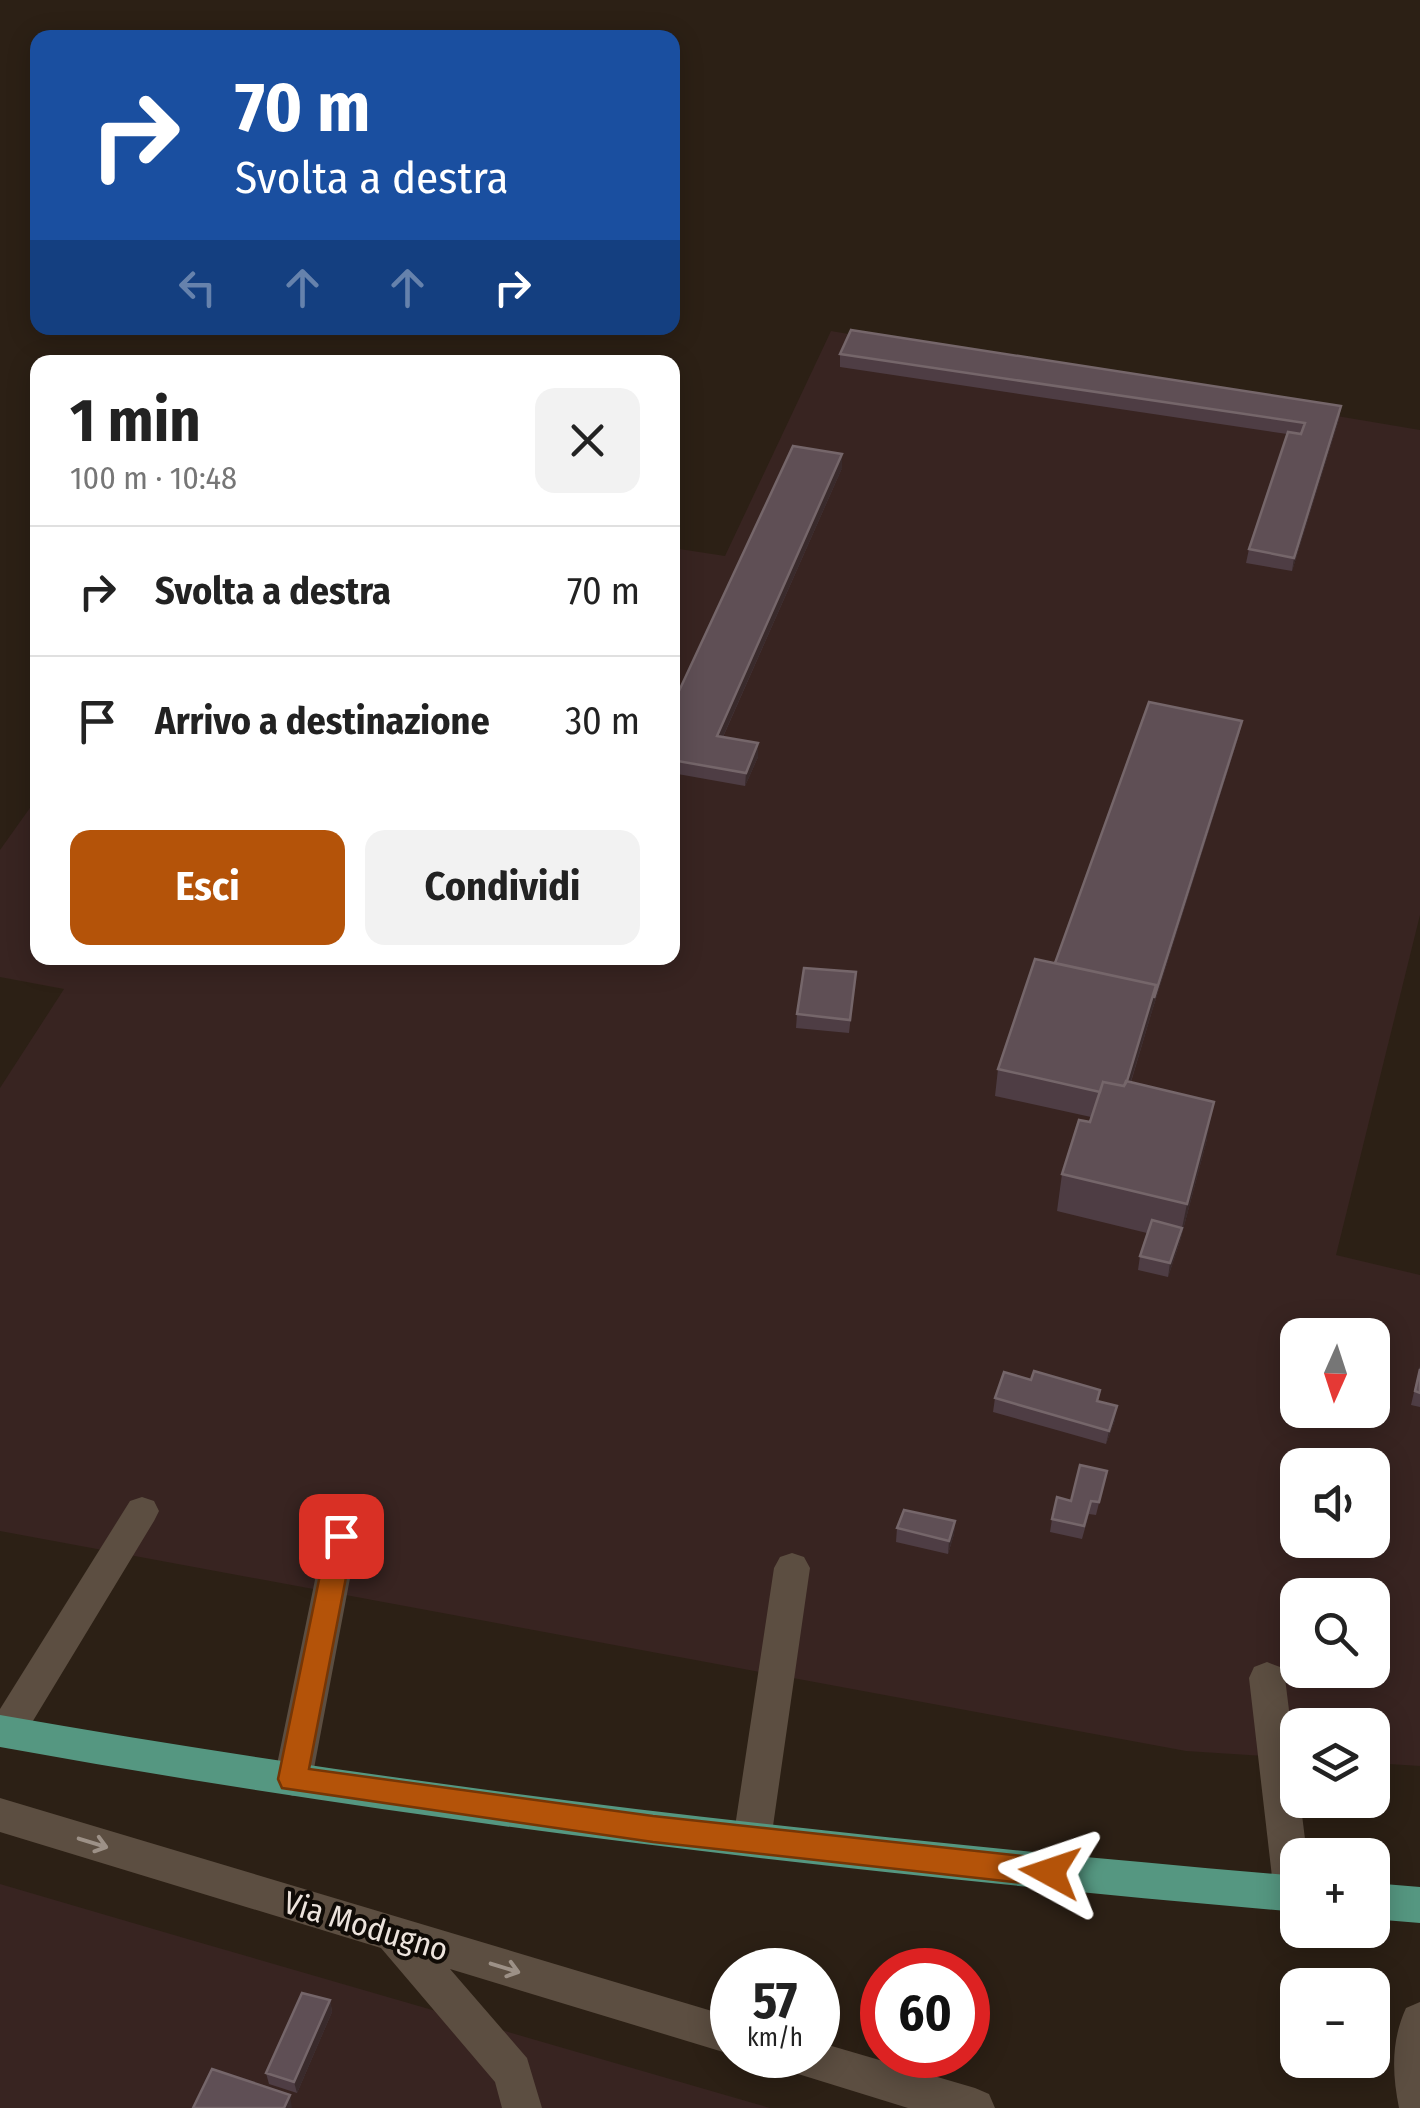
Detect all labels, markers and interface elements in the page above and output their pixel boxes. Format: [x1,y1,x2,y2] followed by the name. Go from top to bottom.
[235,66,370,150] text: 70 m
[70,70,200,200] icon: right
[235,151,509,205] text: Svolta a destra
[170,260,225,315] icon: left
[275,260,330,315] icon: ahead
[380,260,435,315] icon: ahead
[485,260,540,315] icon: right
[70,385,201,457] text: 1 min
[535,388,640,493] button: close
[70,459,237,497] text: 100 m · 10:48
[70,564,125,619] icon: right
[155,568,391,614] text: Svolta a destra
[567,568,640,614] text: 70 m
[70,694,125,749] icon: arrive
[155,698,490,744] text: Arrivo a destinazione
[565,698,640,744] text: 30 m
[70,830,345,945] button: Esci
[365,830,640,945] button: Condividi
[1280,1318,1390,1428] north arrow
[1280,1318,1390,2078] map controls
[1280,1448,1390,1558] button: sound
[299,1494,384,1579] pin
[314,1509,369,1564] icon: arrive
[1280,1578,1390,1688] button: search
[1280,1708,1390,1818] button: layers
[998,1820,1102,1924] position arrow
[77,1835,109,1853] one-way arrow
[1280,1838,1390,1948] button: +
[279,1883,453,1969] street label: Via Modugno
[860,1948,990,2078] speed limit sign: 60
[489,1960,520,1978] one-way arrow
[1280,1968,1390,2078] button: −
[753,1971,797,2031] text: 57
[747,2023,803,2053] text: km/h

